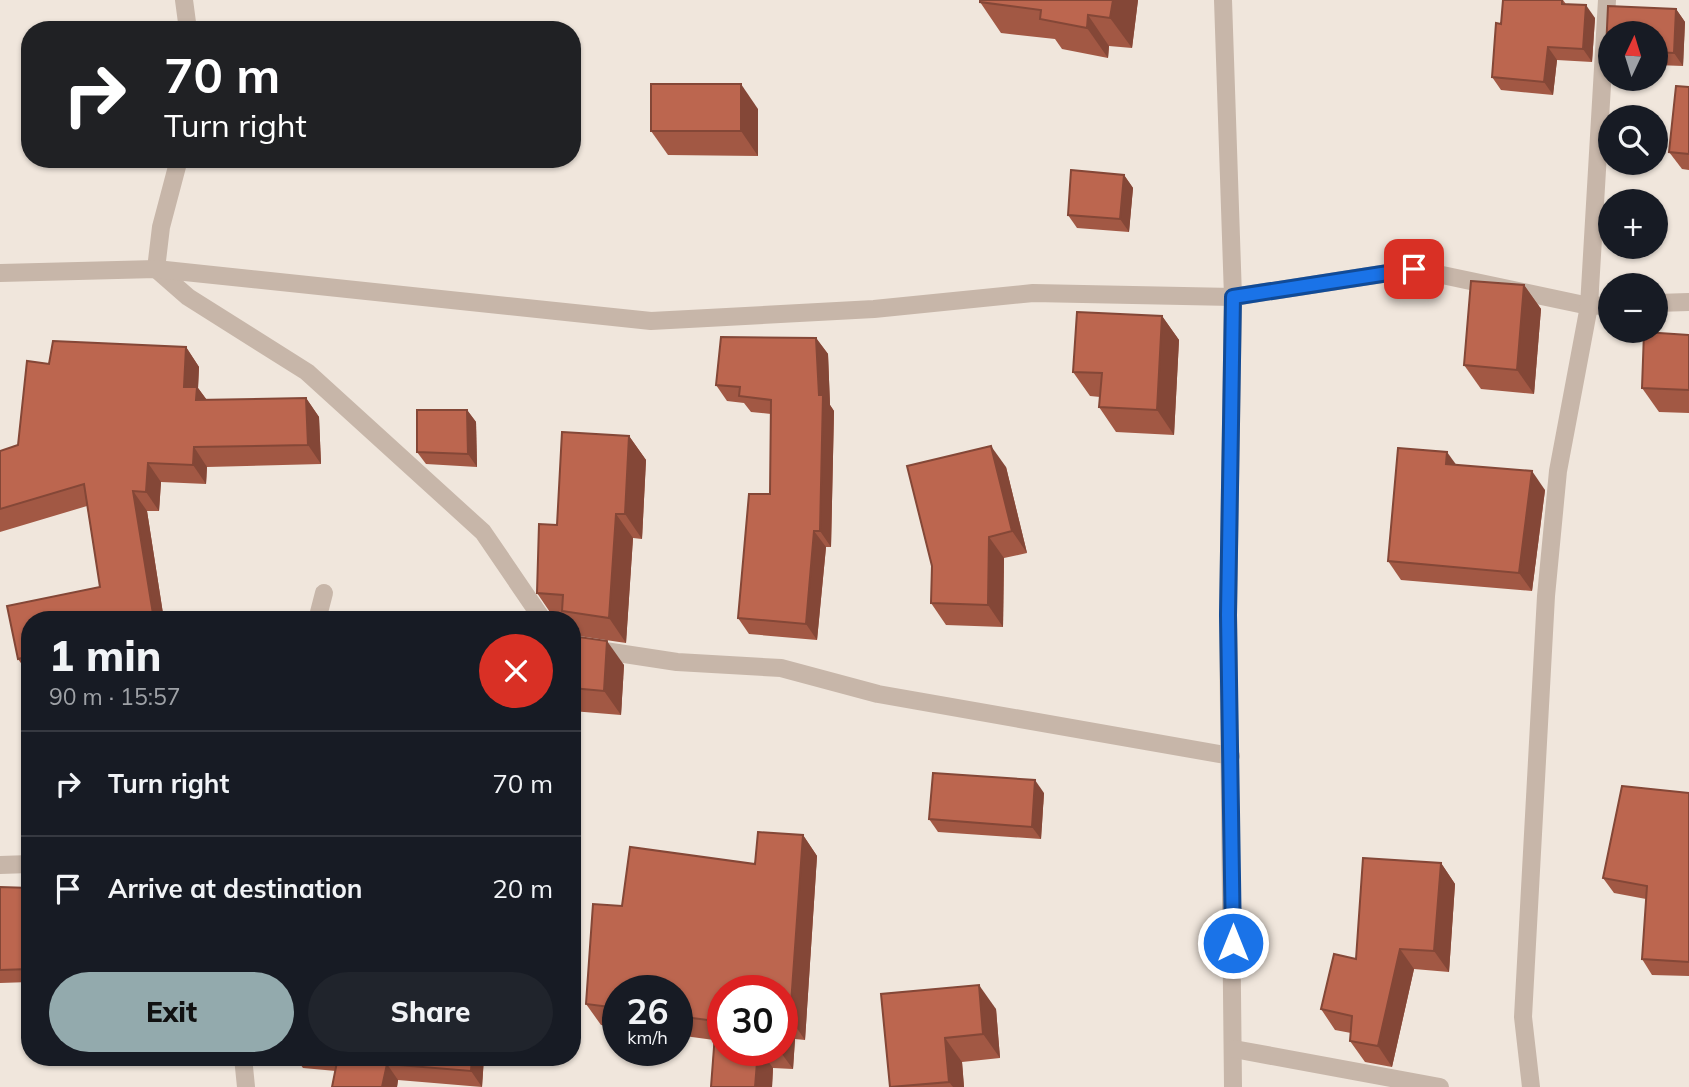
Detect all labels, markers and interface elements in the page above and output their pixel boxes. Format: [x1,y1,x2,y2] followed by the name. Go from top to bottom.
[1598,21,1668,91] north arrow
[1598,21,1668,343] map controls
[164,44,280,105] text: 70 m
[49,49,140,140] icon: right
[164,105,307,145] text: Turn right
[1598,105,1668,175] button: search
[1598,189,1668,259] button: +
[1384,239,1444,299] pin
[1395,250,1433,288] icon: arrive
[1598,273,1668,343] button: −
[49,629,162,682] text: 1 min
[479,634,553,708] button: close
[49,682,181,711] text: 90 m · 15:57
[49,765,87,803] icon: right
[108,767,229,800] text: Turn right
[492,767,553,800] text: 70 m
[49,870,87,908] icon: arrive
[108,872,363,905] text: Arrive at destination
[492,872,553,905] text: 20 m
[1196,906,1270,980] position arrow
[49,972,294,1052] button: Exit
[308,972,553,1052] button: Share
[707,975,798,1066] speed limit sign: 30
[626,989,669,1033] text: 26
[627,1026,668,1049] text: km/h

